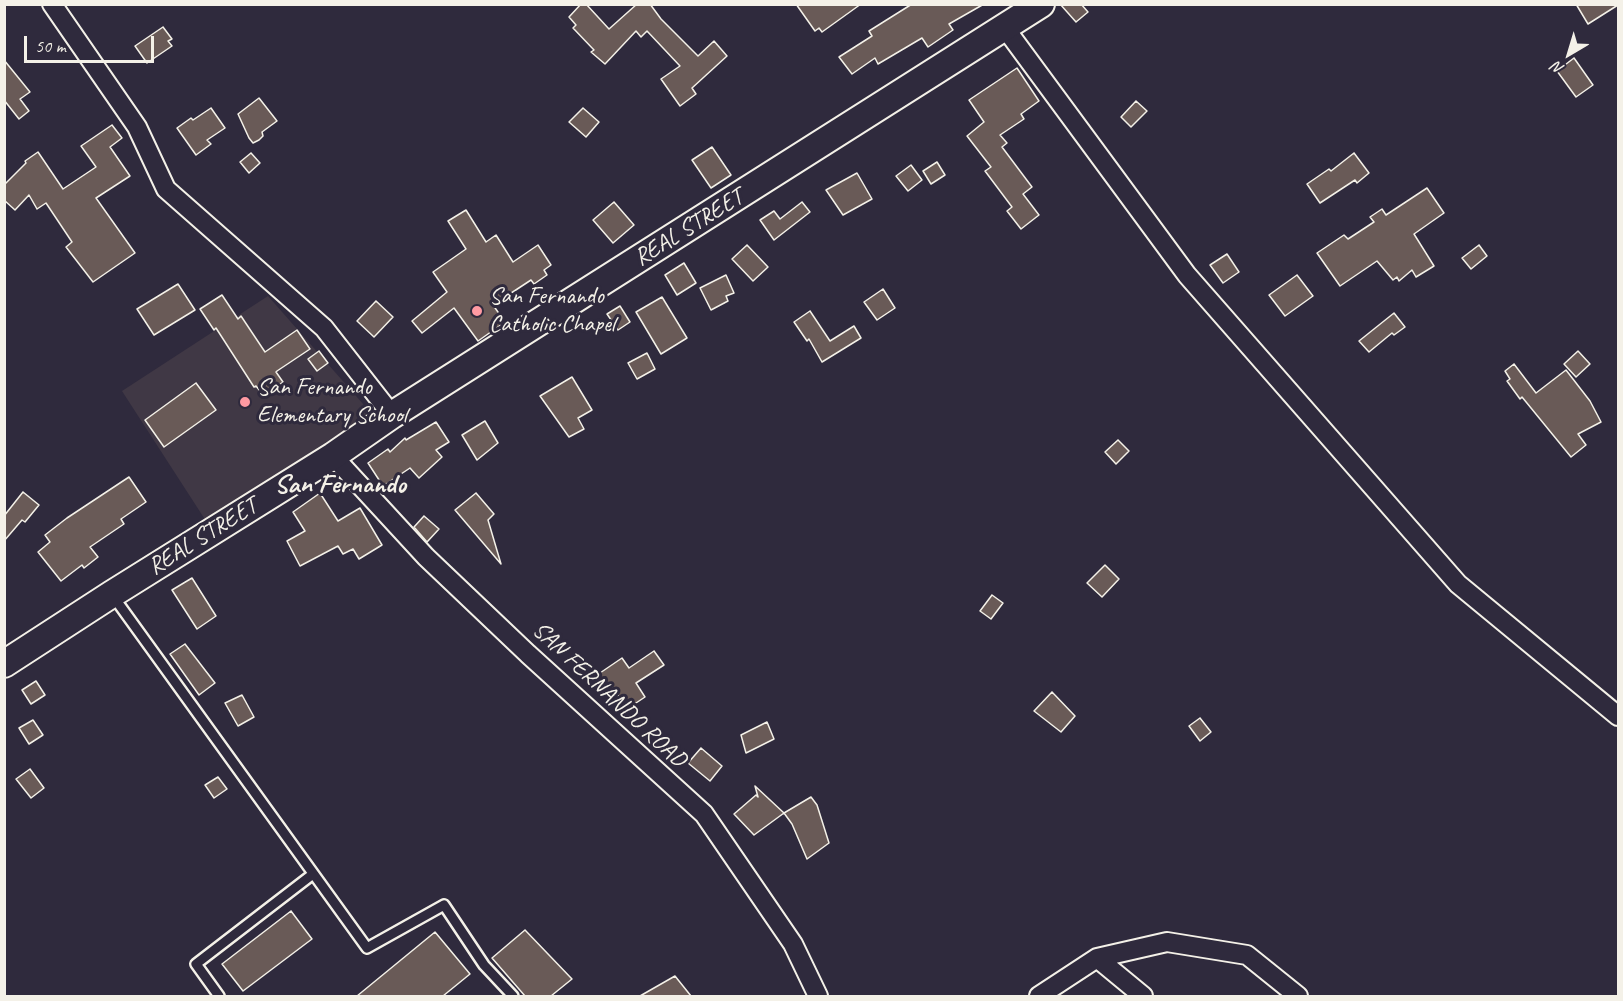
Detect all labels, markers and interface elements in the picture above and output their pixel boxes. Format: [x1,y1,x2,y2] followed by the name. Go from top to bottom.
[27,24,158,62] scale bar
[1539,24,1599,84] north arrow
[35,35,66,57] text: 50 m
[1548,57,1568,79] text: N
[629,183,749,273] street label: REAL STREET
[489,283,615,339] place label: San Fernando Catholic Chapel
[470,304,484,318] marker: San Fernando Catholic Chapel
[257,374,407,430] place label: San Fernando Elementary School
[238,395,252,409] marker: San Fernando Elementary School
[274,469,406,501] district label: San Fernando
[143,492,263,582] street label: REAL STREET
[526,616,692,774] street label: SAN FERNANDO ROAD

